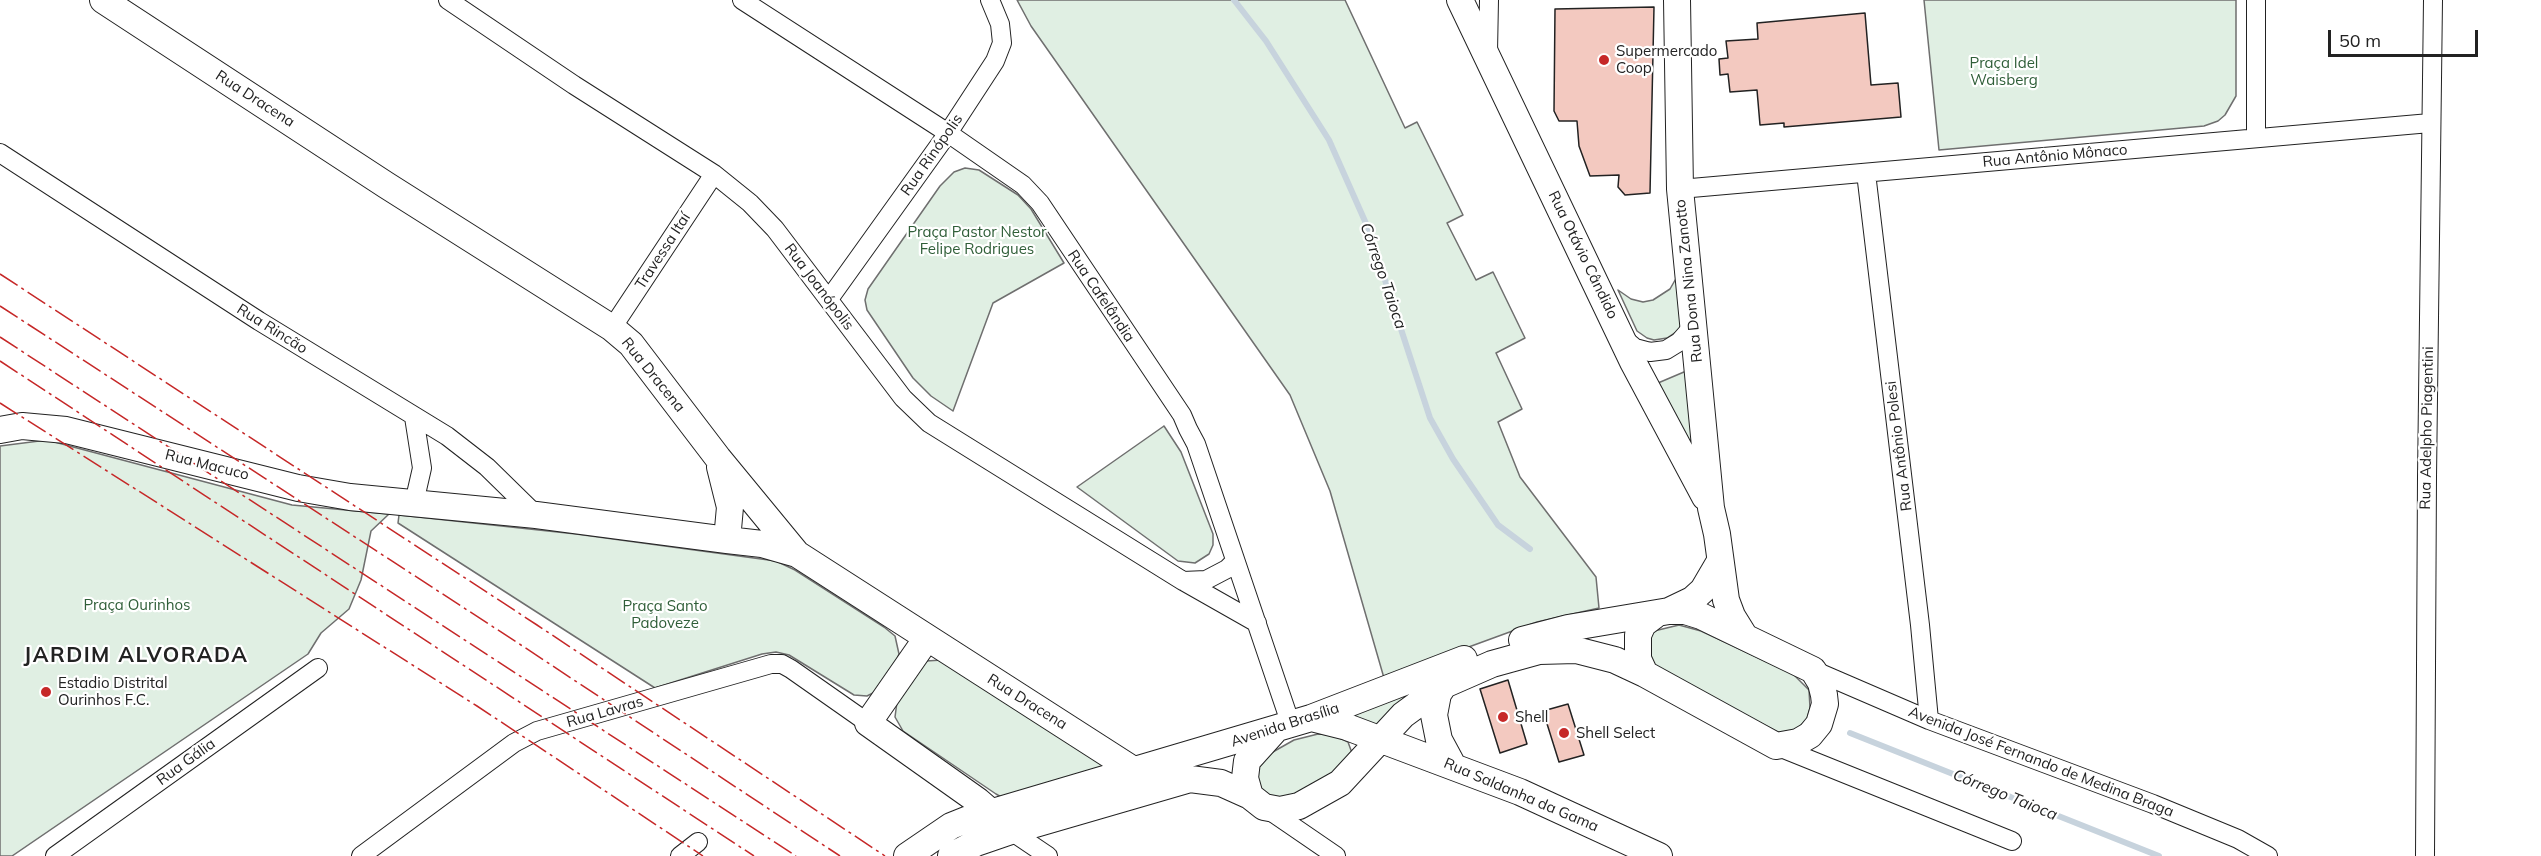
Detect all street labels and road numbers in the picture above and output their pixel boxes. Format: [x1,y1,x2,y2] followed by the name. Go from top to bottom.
[212,67,298,131] street label: Rua Dracena
[897,111,967,199] street label: Rua Rinópolis
[1982,141,2128,171] street label: Rua Antônio Mônaco
[1544,188,1622,322] street label: Rua Otávio Cândido
[1671,199,1707,363] street label: Rua Dona Nina Zanotto
[632,209,694,293] street label: Travessa Itaí
[781,240,857,334] street label: Rua Joanópolis
[1064,247,1138,345] street label: Rua Cafelândia
[233,300,311,358] street label: Rua Rincão
[617,334,689,416] street label: Rua Dracena
[2417,346,2437,510] street label: Rua Adelpho Piagentini
[1882,380,1916,512] street label: Rua Antônio Polesi
[163,446,251,484] street label: Rua Macuco
[984,670,1070,734] street label: Rua Dracena
[565,692,645,732] street label: Rua Lavras
[1229,699,1341,751] street label: Avenida Brasília
[1906,703,2176,821] street label: Avenida José Fernando de Medina Braga
[153,735,219,789] street label: Rua Gália
[1441,754,1601,836] street label: Rua Saldanha da Gama

